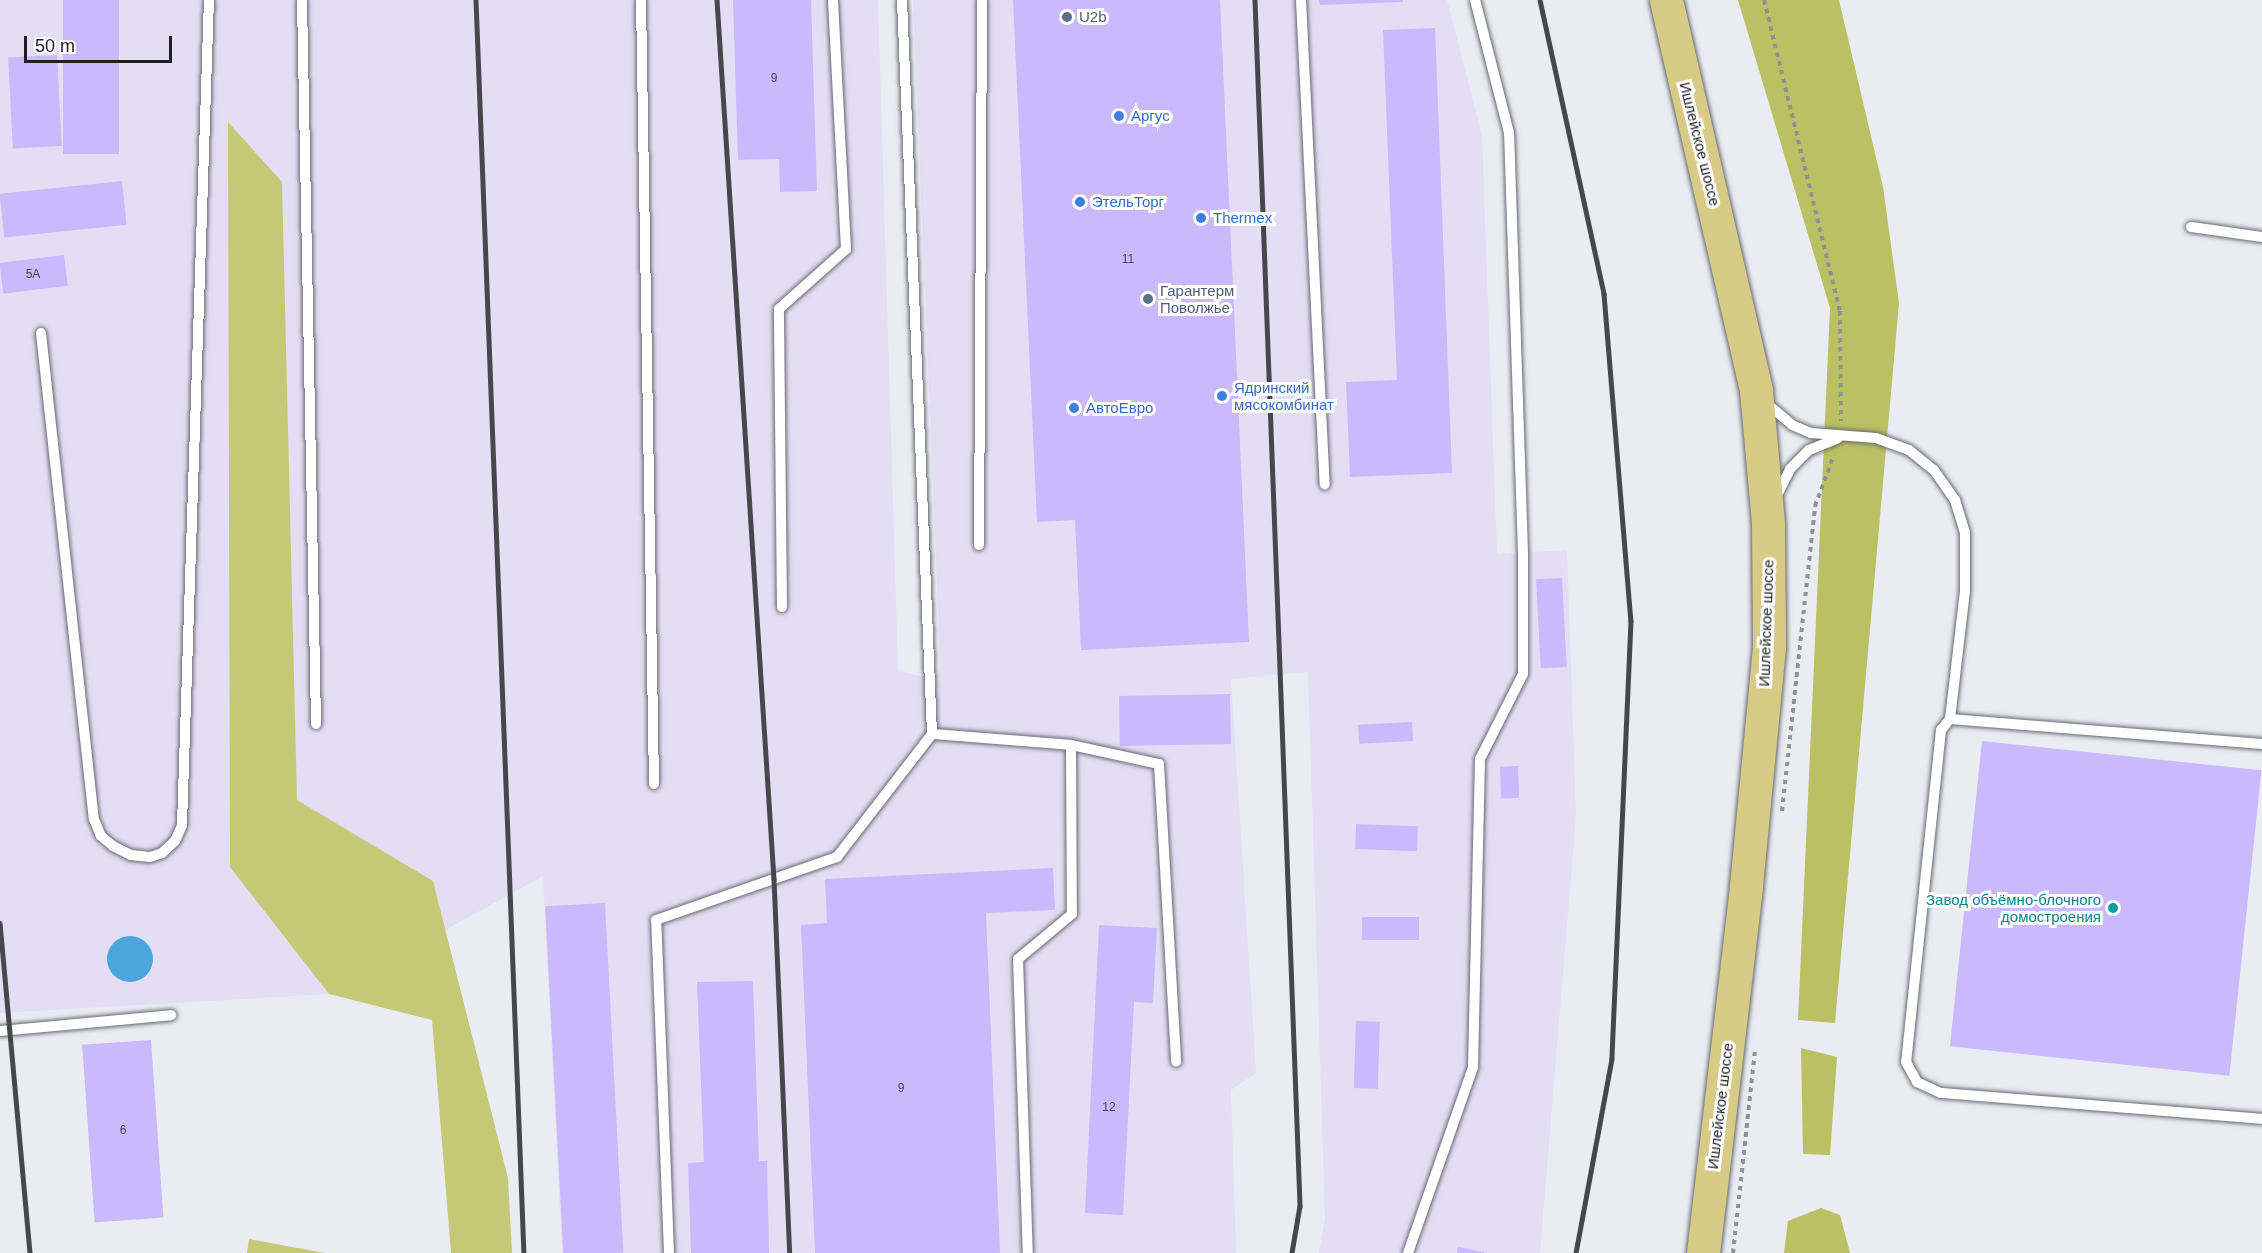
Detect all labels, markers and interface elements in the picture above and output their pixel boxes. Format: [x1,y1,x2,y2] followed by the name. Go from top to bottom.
[1079,8,1107,26] place label: U2b
[1060,10,1074,24] marker: U2b
[27,24,176,62] scale bar
[35,36,75,56] text: 50 m
[771,72,777,86] house number: 9
[1676,80,1724,208] street label: Ишлейское шоссе
[1131,107,1170,125] place label: Аргус
[1112,109,1126,123] marker: Аргус
[1092,193,1164,211] place label: ЭтельТорг
[1073,195,1087,209] marker: ЭтельТорг
[1213,209,1272,227] place label: Thermex
[1194,211,1208,225] marker: Thermex
[1122,253,1134,267] house number: 11
[26,268,40,282] house number: 5А
[1160,281,1234,316] place label: Гарантерм Поволжье
[1141,292,1155,306] marker: Гарантерм Поволжье
[1234,378,1334,413] place label: Ядринский мясокомбинат
[1215,389,1229,403] marker: Ядринский мясокомбинат
[1086,399,1153,417] place label: АвтоЕвро
[1067,401,1081,415] marker: АвтоЕвро
[1755,559,1777,687] street label: Ишлейское шоссе
[1926,890,2101,925] place label: Завод объёмно-блочного домостроения
[2106,901,2120,915] marker: Завод объёмно-блочного домостроения
[1703,1042,1737,1170] street label: Ишлейское шоссе
[898,1082,904,1096] house number: 9
[1102,1101,1116,1115] house number: 12
[120,1124,126,1138] house number: 6

